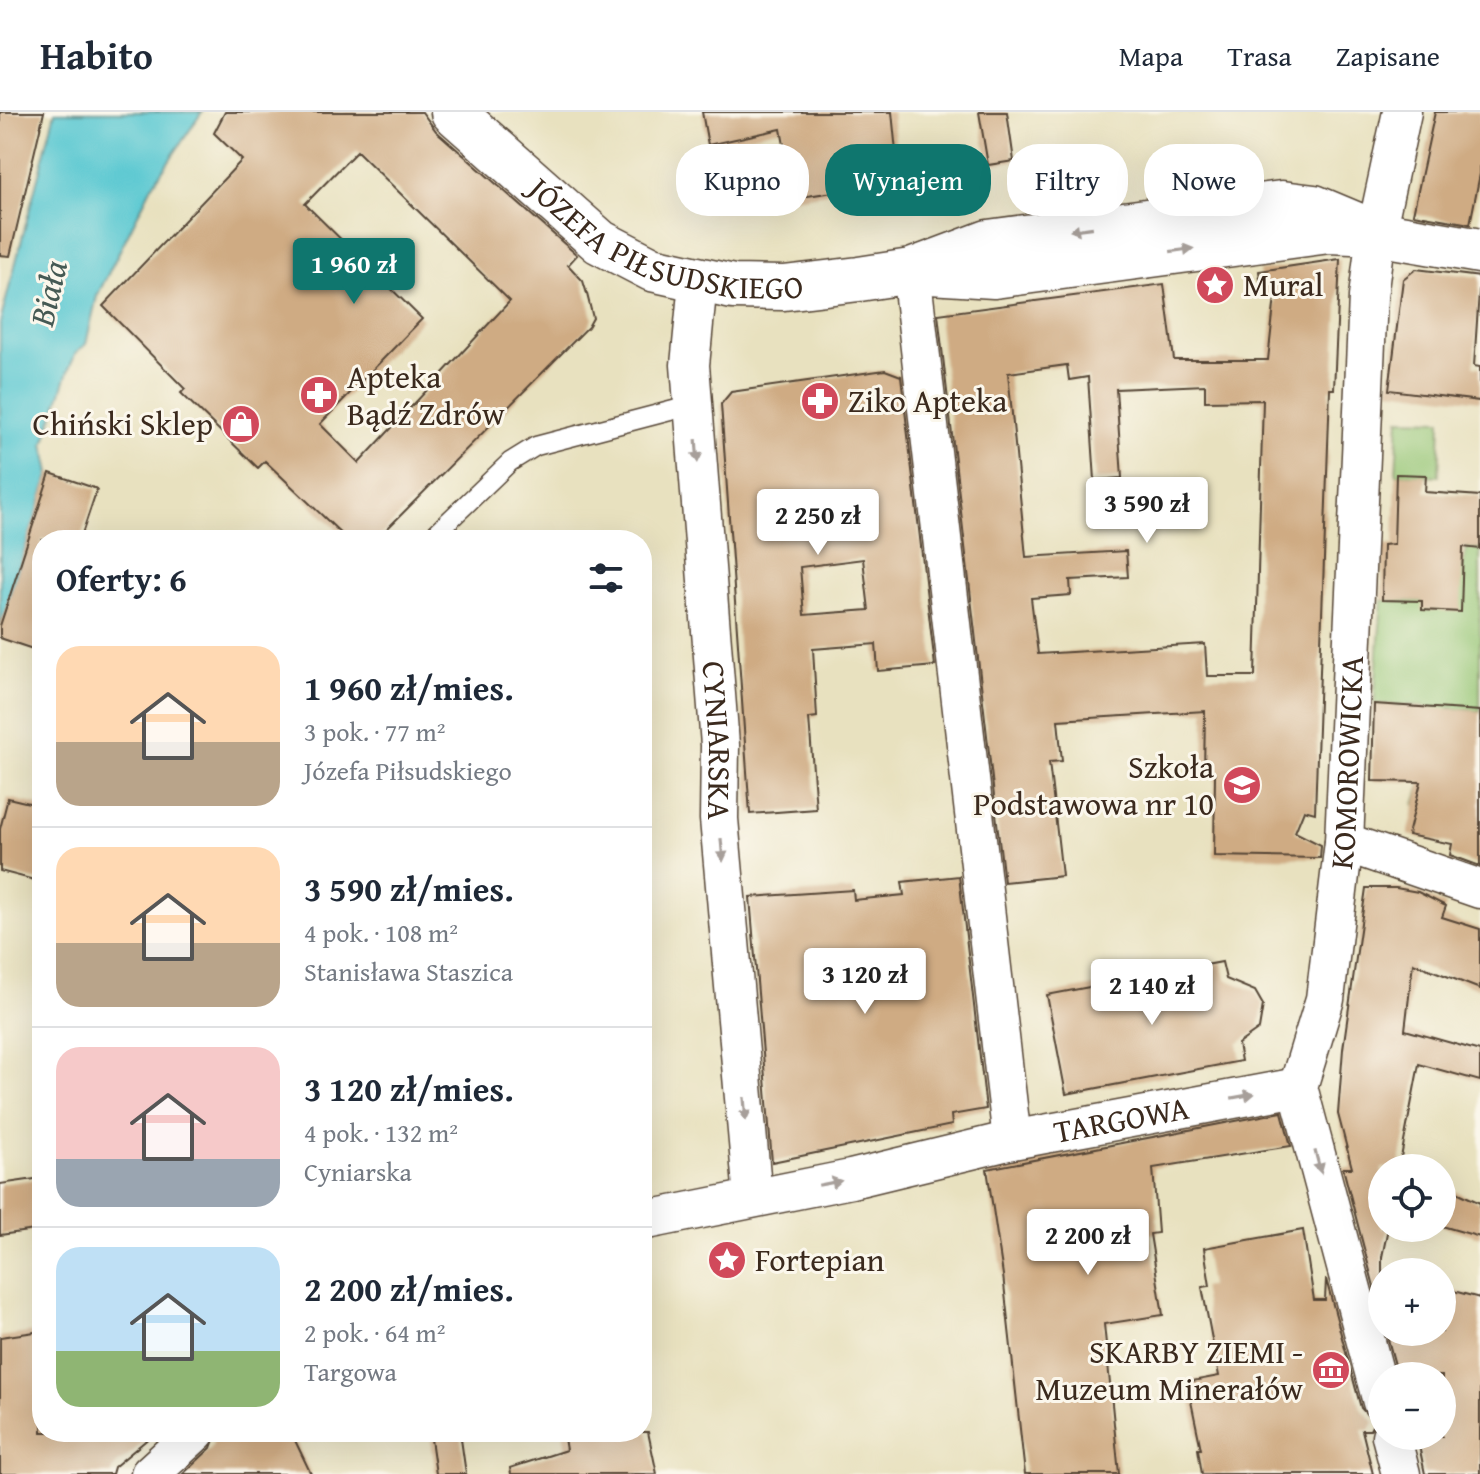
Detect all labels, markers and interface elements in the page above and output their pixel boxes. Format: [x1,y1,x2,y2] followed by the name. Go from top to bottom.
[40,27,153,83] text: Habito
[1119,35,1183,76] text: Mapa
[1227,35,1292,76] text: Trasa
[1336,35,1440,76] text: Zapisane
[676,144,809,216] chip: Kupno
[825,144,991,216] chip: Wynajem
[1007,144,1128,216] chip: Filtry
[1144,144,1264,216] chip: Nowe
[516,163,806,311] street label: JÓZEFA PIŁSUDSKIEGO
[1068,223,1093,236] one-way arrow
[271,238,437,306] pin: 1 960 zł
[1170,243,1195,256] one-way arrow
[311,244,397,283] text: 1 960 zł
[16,255,79,332] water label: Biała
[1243,261,1324,308] place label: Mural
[1194,264,1236,306] place icon: Mural
[347,353,505,437] place label: Apteka Bądź Zdrów
[298,374,340,416] pharmacy icon: Apteka Bądź Zdrów
[848,377,1007,424] place label: Ziko Apteka
[799,380,841,422] pharmacy icon: Ziko Apteka
[33,400,213,447] place label: Chiński Sklep
[220,403,262,445] shop icon: Chiński Sklep
[691,439,704,464] one-way arrow
[1064,477,1230,545] pin: 3 590 zł
[1104,483,1190,522] text: 3 590 zł
[735,489,901,557] pin: 2 250 zł
[775,495,861,534] text: 2 250 zł
[56,554,187,603] text: Oferty: 6
[584,556,628,600] icon: filters
[1317,654,1375,872] street label: KOMOROWICKA
[690,659,744,821] street label: CYNIARSKA
[304,663,514,712] text: 1 960 zł/mies.
[120,678,216,774] icon: home
[304,712,446,751] text: 3 pok. · 77 m²
[973,743,1214,827] place label: Szkoła Podstawowa nr 10
[304,751,512,790] text: Józefa Piłsudskiego
[1221,764,1263,806] school or university icon: Szkoła Podstawowa nr 10
[716,838,729,863] one-way arrow
[304,864,514,913] text: 3 590 zł/mies.
[120,879,216,975] icon: home
[304,913,458,952] text: 4 pok. · 108 m²
[782,948,948,1016] pin: 3 120 zł
[304,952,513,991] text: Stanisława Staszica
[822,954,908,993] text: 3 120 zł
[1069,959,1235,1027] pin: 2 140 zł
[1109,965,1195,1004] text: 2 140 zł
[304,1064,514,1113] text: 3 120 zł/mies.
[120,1079,216,1175] icon: home
[1050,1084,1193,1155] street label: TARGOWA
[1231,1089,1256,1102] one-way arrow
[739,1097,752,1122] one-way arrow
[304,1113,458,1152] text: 4 pok. · 132 m²
[1313,1150,1325,1175] one-way arrow
[304,1152,412,1191] text: Cyniarska
[1368,1154,1456,1450] map controls
[1368,1154,1456,1242] button: locate
[817,1177,842,1189] one-way arrow
[1005,1209,1171,1277] pin: 2 200 zł
[1045,1215,1131,1254] text: 2 200 zł
[755,1236,885,1283] place label: Fortepian
[706,1239,748,1281] place icon: Fortepian
[1368,1258,1456,1346] button: +
[304,1264,514,1313] text: 2 200 zł/mies.
[120,1279,216,1375] icon: home
[304,1313,446,1352] text: 2 pok. · 64 m²
[1035,1328,1303,1412] place label: SKARBY ZIEMI - Muzeum Minerałów
[1310,1349,1352,1391] museum icon: SKARBY ZIEMI - Muzeum Minerałów
[304,1352,397,1391] text: Targowa
[1368,1362,1456,1450] button: −

